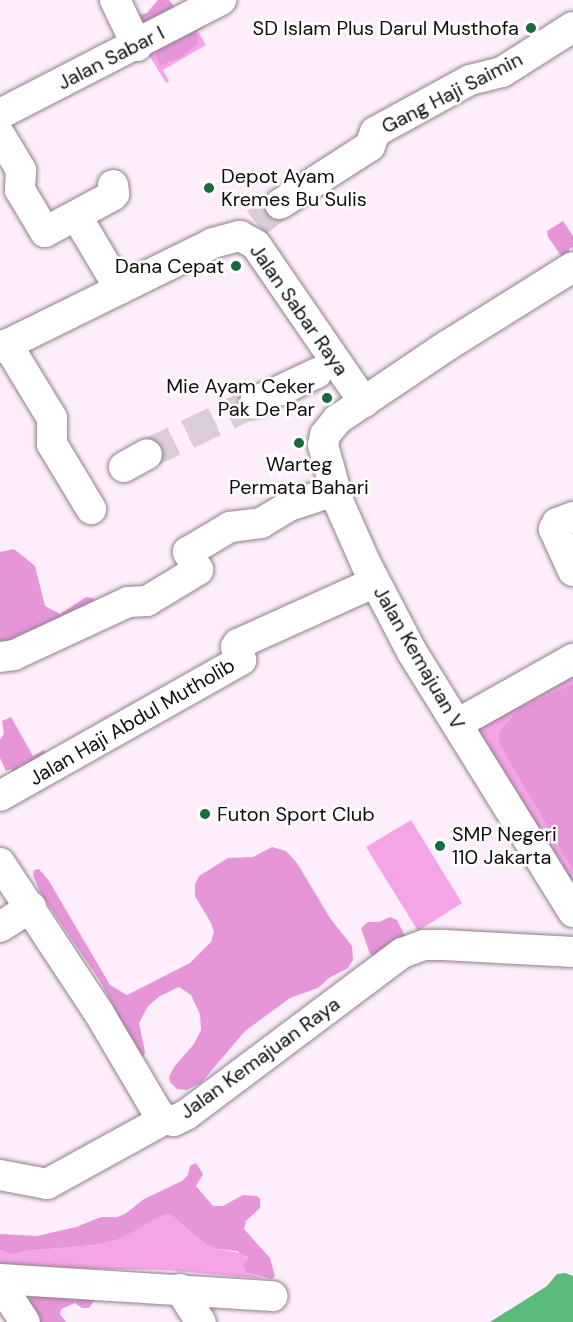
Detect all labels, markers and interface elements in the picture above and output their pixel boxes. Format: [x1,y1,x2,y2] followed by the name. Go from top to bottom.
[253,16,519,40] place label: SD Islam Plus Darul Musthofa
[54,21,168,95] street label: Jalan Sabar I
[524,21,538,35] marker: SD Islam Plus Darul Musthofa
[378,47,526,139] street label: Gang Haji Saimin
[221,164,367,211] place label: Depot Ayam Kremes Bu Sulis
[202,181,216,195] marker: Depot Ayam Kremes Bu Sulis
[245,240,353,380] street label: Jalan Sabar Raya
[115,254,224,278] place label: Dana Cepat
[229,259,243,273] marker: Dana Cepat
[166,374,315,421] place label: Mie Ayam Ceker Pak De Par
[320,391,334,405] marker: Mie Ayam Ceker Pak De Par
[292,436,306,450] marker: Warteg Permata Bahari
[229,452,369,499] place label: Warteg Permata Bahari
[368,582,470,734] street label: Jalan Kemajuan V
[25,653,239,791] street label: Jalan Haji Abdul Mutholib
[217,802,375,826] place label: Futon Sport Club
[198,807,212,821] marker: Futon Sport Club
[452,822,557,869] place label: SMP Negeri 110 Jakarta
[433,839,447,853] marker: SMP Negeri 110 Jakarta
[175,992,345,1124] street label: Jalan Kemajuan Raya

